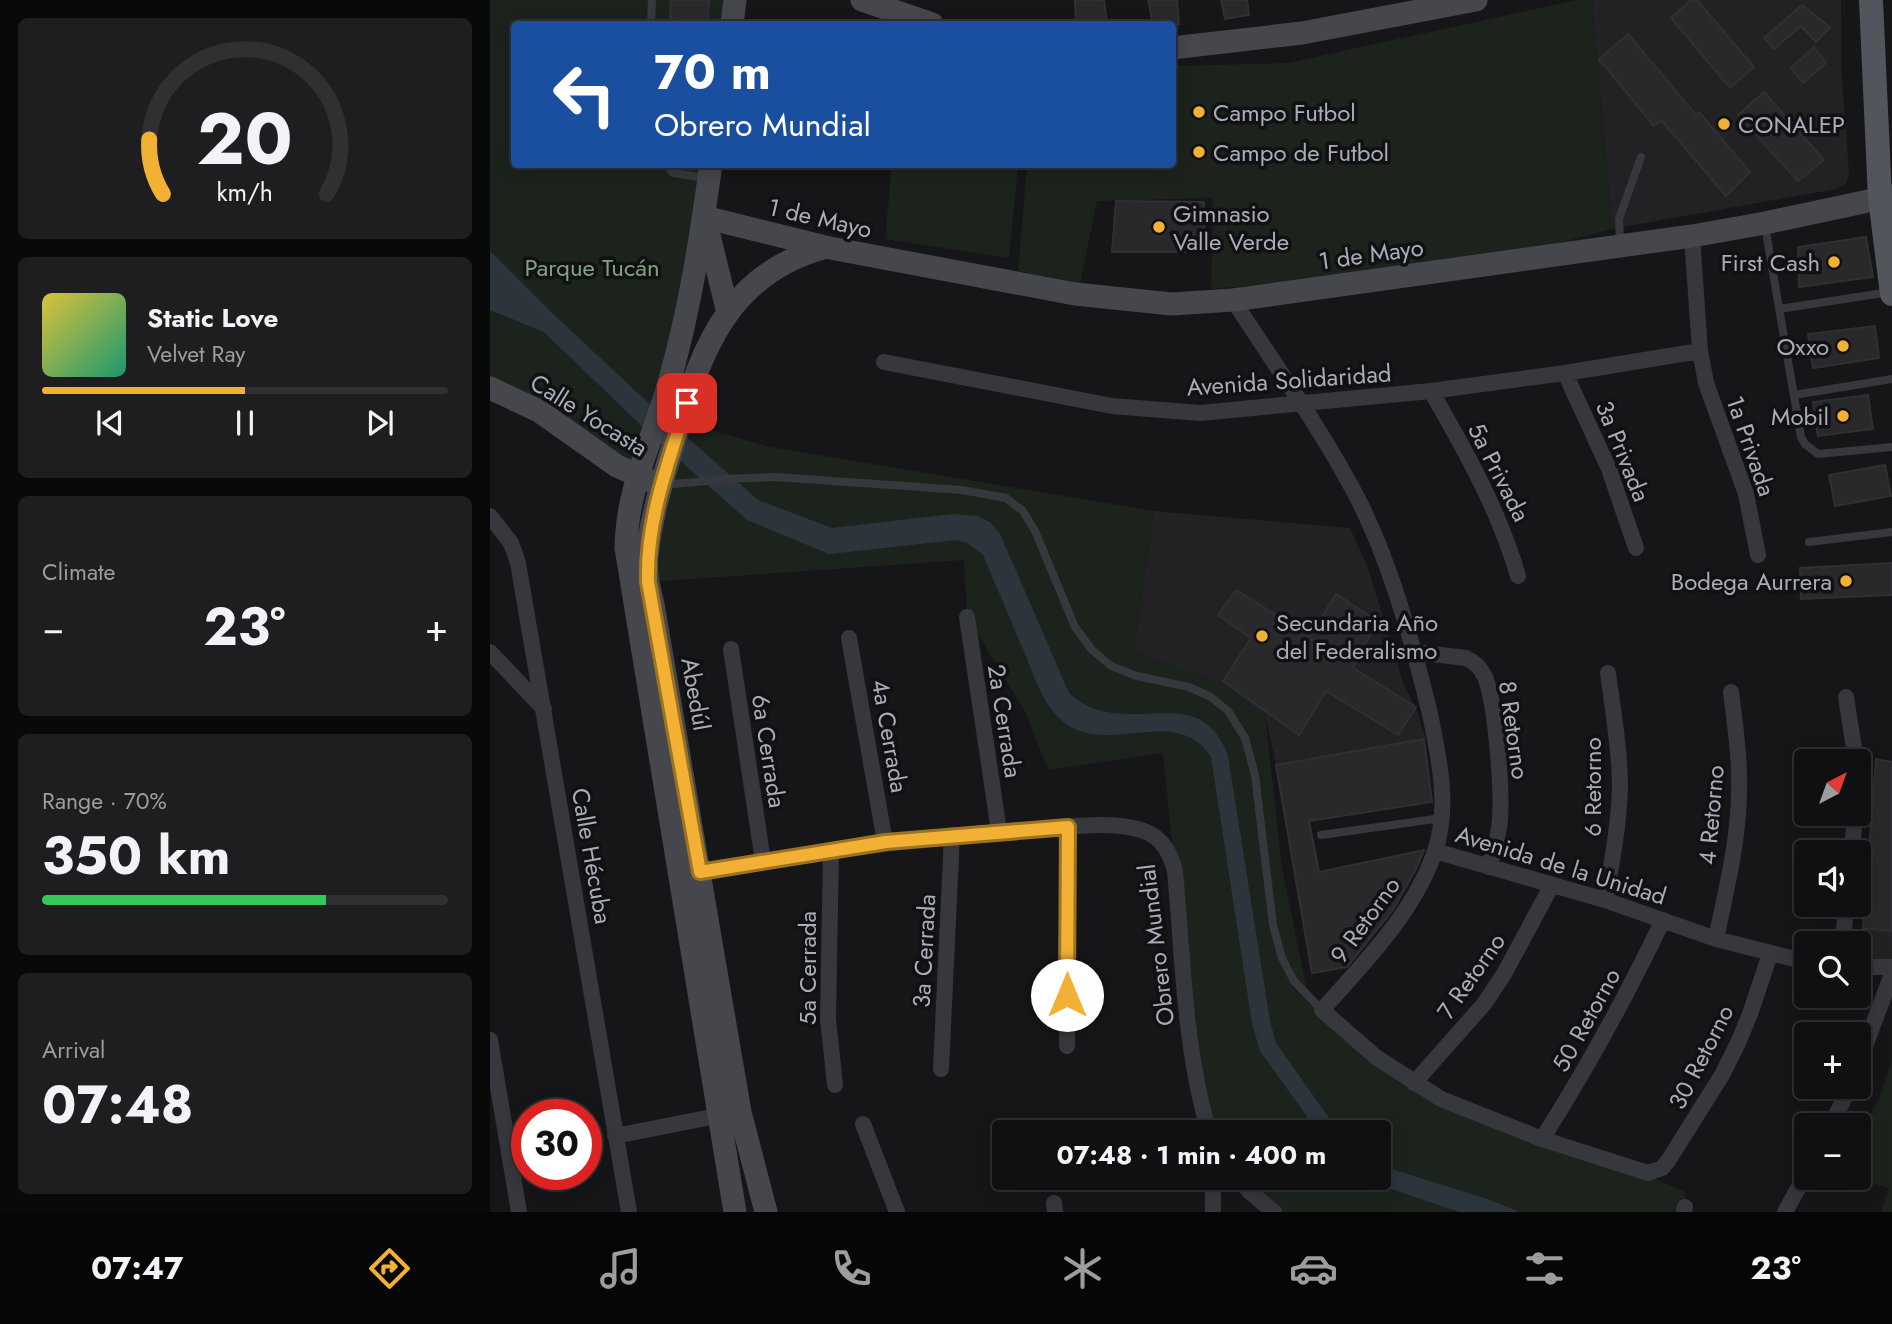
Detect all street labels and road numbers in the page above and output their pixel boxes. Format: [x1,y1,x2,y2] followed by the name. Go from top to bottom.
[765,189,875,247] street label: 1 de Mayo
[1316,229,1426,279] street label: 1 de Mayo
[1185,355,1393,405] street label: Avenida Solidaridad
[523,365,655,465] street label: Calle Yocasta
[1718,391,1784,501] street label: 1a Privada
[1587,395,1659,507] street label: 3a Privada
[1459,416,1539,528] street label: 5a Privada
[672,655,720,733] street label: Abedúl
[979,662,1031,780] street label: 2a Cerrada
[863,676,917,796] street label: 4a Cerrada
[1490,679,1538,781] street label: 8 Retorno
[743,692,795,810] street label: 6a Cerrada
[1575,737,1610,837] street label: 6 Retorno
[1689,764,1733,866] street label: 4 Retorno
[563,785,621,927] street label: Calle Hécuba
[1451,816,1671,914] street label: Avenida de la Unidad
[1129,862,1183,1028] street label: Obrero Mundial
[1322,869,1408,971] street label: 9 Retorno
[904,893,944,1009] street label: 3a Cerrada
[790,911,825,1025] street label: 5a Cerrada
[1428,926,1514,1026] street label: 7 Retorno
[1543,962,1629,1078] street label: 50 Retorno
[1660,999,1742,1115] street label: 30 Retorno

